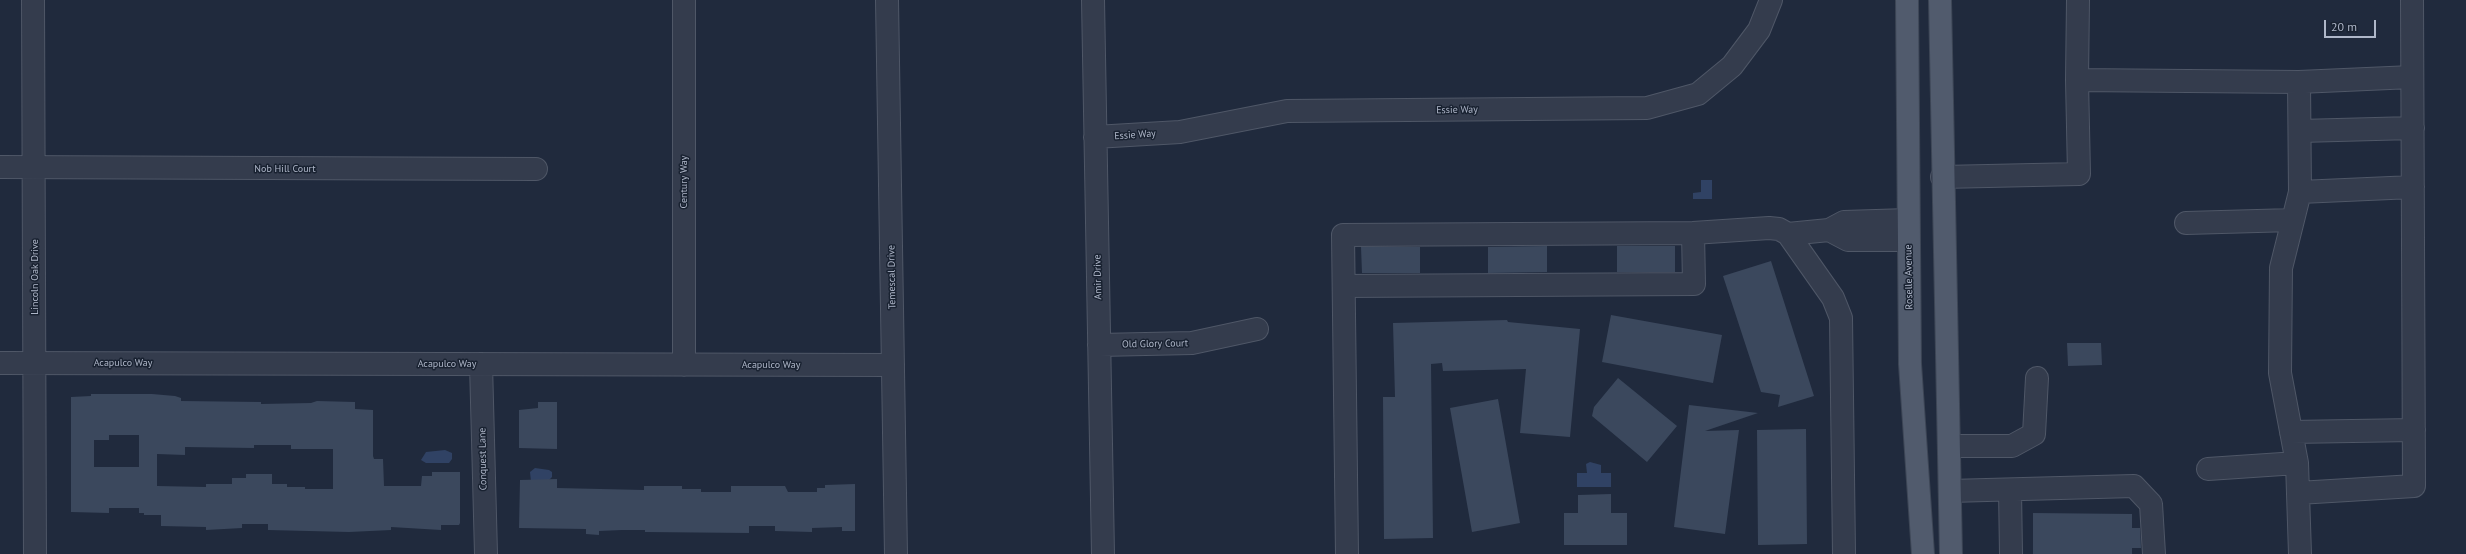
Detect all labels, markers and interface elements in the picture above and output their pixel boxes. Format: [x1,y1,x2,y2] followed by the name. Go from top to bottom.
[2326,12,2378,38] scale bar
[2331,19,2357,34] text: 20 m
[1436,104,1478,116] street label: Essie Way
[1114,128,1156,142] street label: Essie Way
[678,156,690,208] street label: Century Way
[254,163,316,175] street label: Nob Hill Court
[29,239,41,315] street label: Lincoln Oak Drive
[1902,244,1916,310] street label: Roselle Avenue
[885,245,899,309] street label: Temescal Drive
[1092,254,1104,300] street label: Amir Drive
[1122,337,1188,351] street label: Old Glory Court
[94,357,152,369] street label: Acapulco Way
[418,358,476,370] street label: Acapulco Way
[742,359,800,371] street label: Acapulco Way
[476,428,490,490] street label: Conquest Lane

